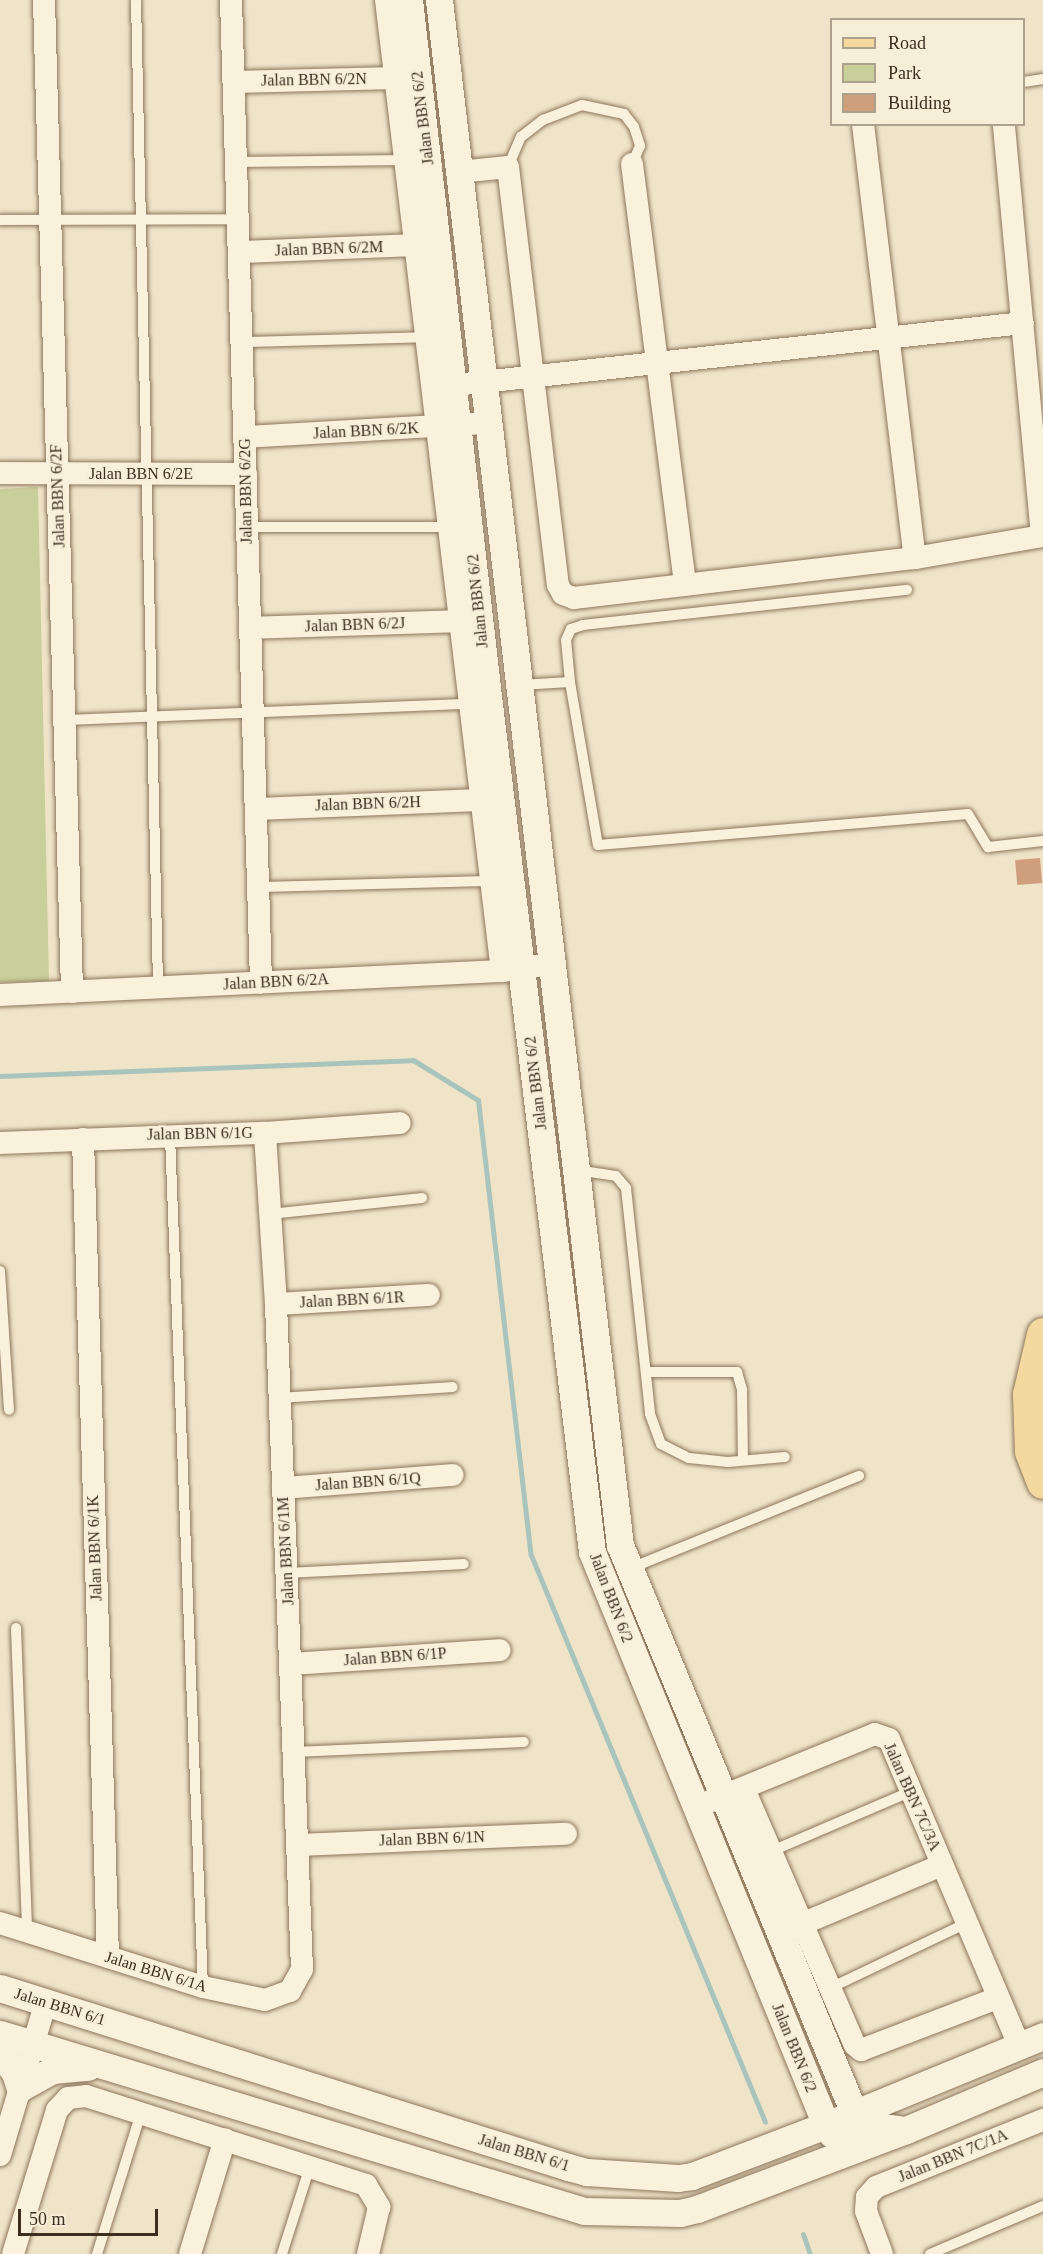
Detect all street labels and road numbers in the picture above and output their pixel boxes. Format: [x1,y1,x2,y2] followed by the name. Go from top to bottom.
[261,69,367,91] street label: Jalan BBN 6/2N
[408,70,438,166] street label: Jalan BBN 6/2
[274,238,384,260] street label: Jalan BBN 6/2M
[313,419,419,443] street label: Jalan BBN 6/2K
[235,438,257,544] street label: Jalan BBN 6/2G
[47,444,69,548] street label: Jalan BBN 6/2F
[89,464,193,484] street label: Jalan BBN 6/2E
[464,553,492,649] street label: Jalan BBN 6/2
[304,614,406,636] street label: Jalan BBN 6/2J
[315,793,421,815] street label: Jalan BBN 6/2H
[223,970,329,994] street label: Jalan BBN 6/2A
[521,1035,551,1131] street label: Jalan BBN 6/2
[147,1123,253,1145] street label: Jalan BBN 6/1G
[299,1288,405,1312] street label: Jalan BBN 6/1R
[315,1469,421,1495] street label: Jalan BBN 6/1Q
[84,1495,106,1601] street label: Jalan BBN 6/1K
[274,1496,298,1606] street label: Jalan BBN 6/1M
[585,1551,637,1645] street label: Jalan BBN 6/2
[343,1644,447,1670] street label: Jalan BBN 6/1P
[880,1740,944,1854] street label: Jalan BBN 7C/3A
[379,1828,485,1850] street label: Jalan BBN 6/1N
[103,1947,209,1997] street label: Jalan BBN 6/1A
[12,1984,108,2030] street label: Jalan BBN 6/1
[767,2001,821,2095] street label: Jalan BBN 6/2
[895,2125,1011,2187] street label: Jalan BBN 7C/1A
[476,2130,572,2176] street label: Jalan BBN 6/1

